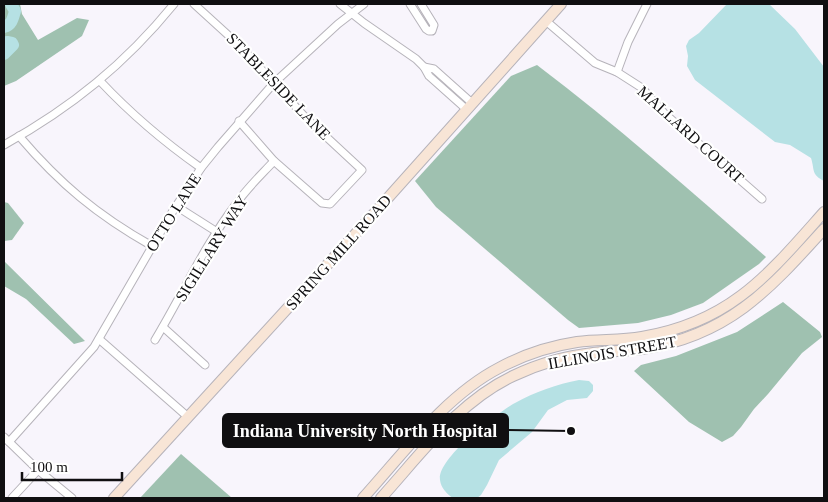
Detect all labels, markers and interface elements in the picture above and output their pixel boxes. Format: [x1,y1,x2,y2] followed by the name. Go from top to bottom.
[223,30,334,143] street label: STABLESIDE LANE
[634,82,747,186] street label: MALLARD COURT
[143,170,204,255] street label: OTTO LANE
[282,191,394,313] street label: SPRING MILL ROAD
[172,192,251,304] street label: SIGILLARY WAY
[546,333,678,372] street label: ILLINOIS STREET
[223,414,508,447] callout: Indiana University North Hospital
[233,421,497,441] text: Indiana University North Hospital
[22,450,122,482] scale bar
[30,459,68,475] text: 100 m

